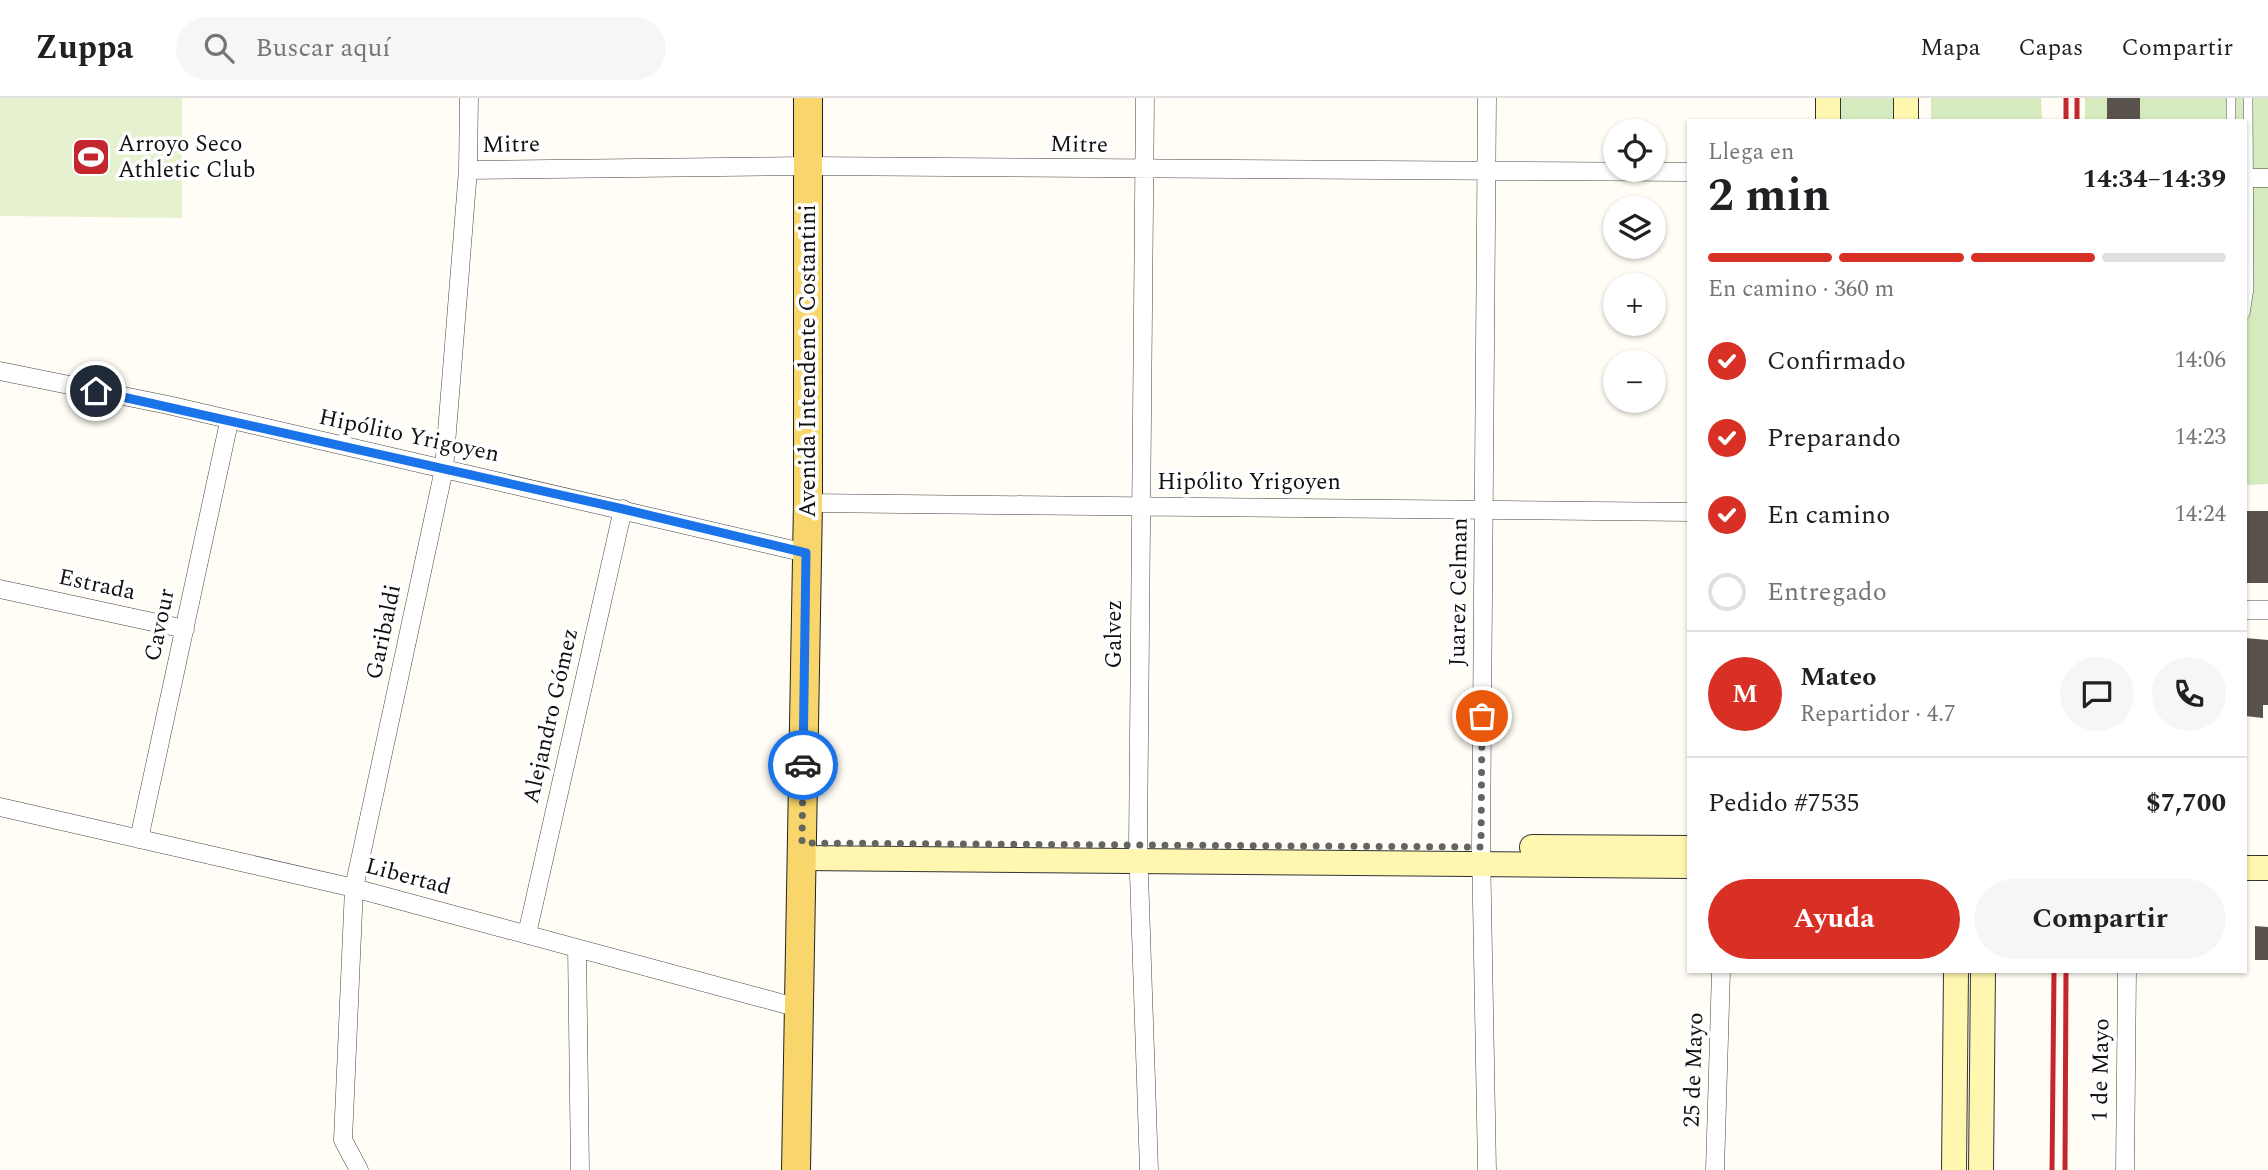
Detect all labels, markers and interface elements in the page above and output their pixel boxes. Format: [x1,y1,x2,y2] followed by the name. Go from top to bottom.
[176,17,666,80] search box
[35,23,134,73] text: Zuppa
[256,28,390,68] text: Buscar aquí
[200,29,238,67] icon: search
[1920,30,1980,66] text: Mapa
[2018,30,2083,66] text: Capas
[2121,30,2233,66] text: Compartir
[1603,119,1666,413] map controls
[1603,119,1666,182] button: locate
[118,127,255,188] place label: Arroyo Seco Athletic Club
[482,127,540,163] street label: Mitre
[1050,127,1108,163] street label: Mitre
[1708,135,1794,170] text: Llega en
[70,136,112,178] sports icon: Arroyo Seco Athletic Club
[2082,159,2226,199] text: 14:34–14:39
[1708,161,1830,231] text: 2 min
[1603,196,1666,259] button: layers
[791,204,826,518] street label: Avenida Intendente Costantini
[1708,272,1894,307] text: En camino · 360 m
[1603,273,1666,336] button: +
[1767,341,1906,381] text: Confirmado
[1708,342,1746,380] icon: check
[2174,343,2226,378] text: 14:06
[1603,350,1666,413] button: −
[66,361,126,421] pin
[77,372,115,410] icon: home
[316,400,502,472] street label: Hipólito Yrigoyen
[1767,418,1901,458] text: Preparando
[1708,419,1746,457] icon: check
[2174,420,2226,455] text: 14:23
[1157,465,1341,500] street label: Hipólito Yrigoyen
[1767,495,1890,535] text: En camino
[1708,496,1746,534] icon: check
[2174,497,2226,532] text: 14:24
[1440,517,1478,667] street label: Juarez Celman
[55,560,139,610] street label: Estrada
[1767,572,1887,612] text: Entregado
[357,581,411,683] street label: Garibaldi
[135,585,185,665] street label: Cavour
[1097,600,1132,668] street label: Galvez
[514,625,588,807] street label: Alejandro Gómez
[1800,657,1877,697] text: Mateo
[2060,657,2134,731] button: chat
[2152,657,2226,731] button: phone
[1732,674,1758,714] text: M
[1452,686,1512,746] pin
[1463,697,1501,735] icon: bag
[1800,697,1956,732] text: Repartidor · 4.7
[768,730,838,800] courier
[784,746,822,784] icon: car
[1708,783,1859,823] text: Pedido #7535
[2146,783,2226,823] text: $7,700
[361,849,455,905] street label: Libertad
[1708,879,1960,959] button: Ayuda
[1974,879,2226,959] button: Compartir
[1675,1012,1713,1128] street label: 25 de Mayo
[2083,1018,2119,1122] street label: 1 de Mayo

